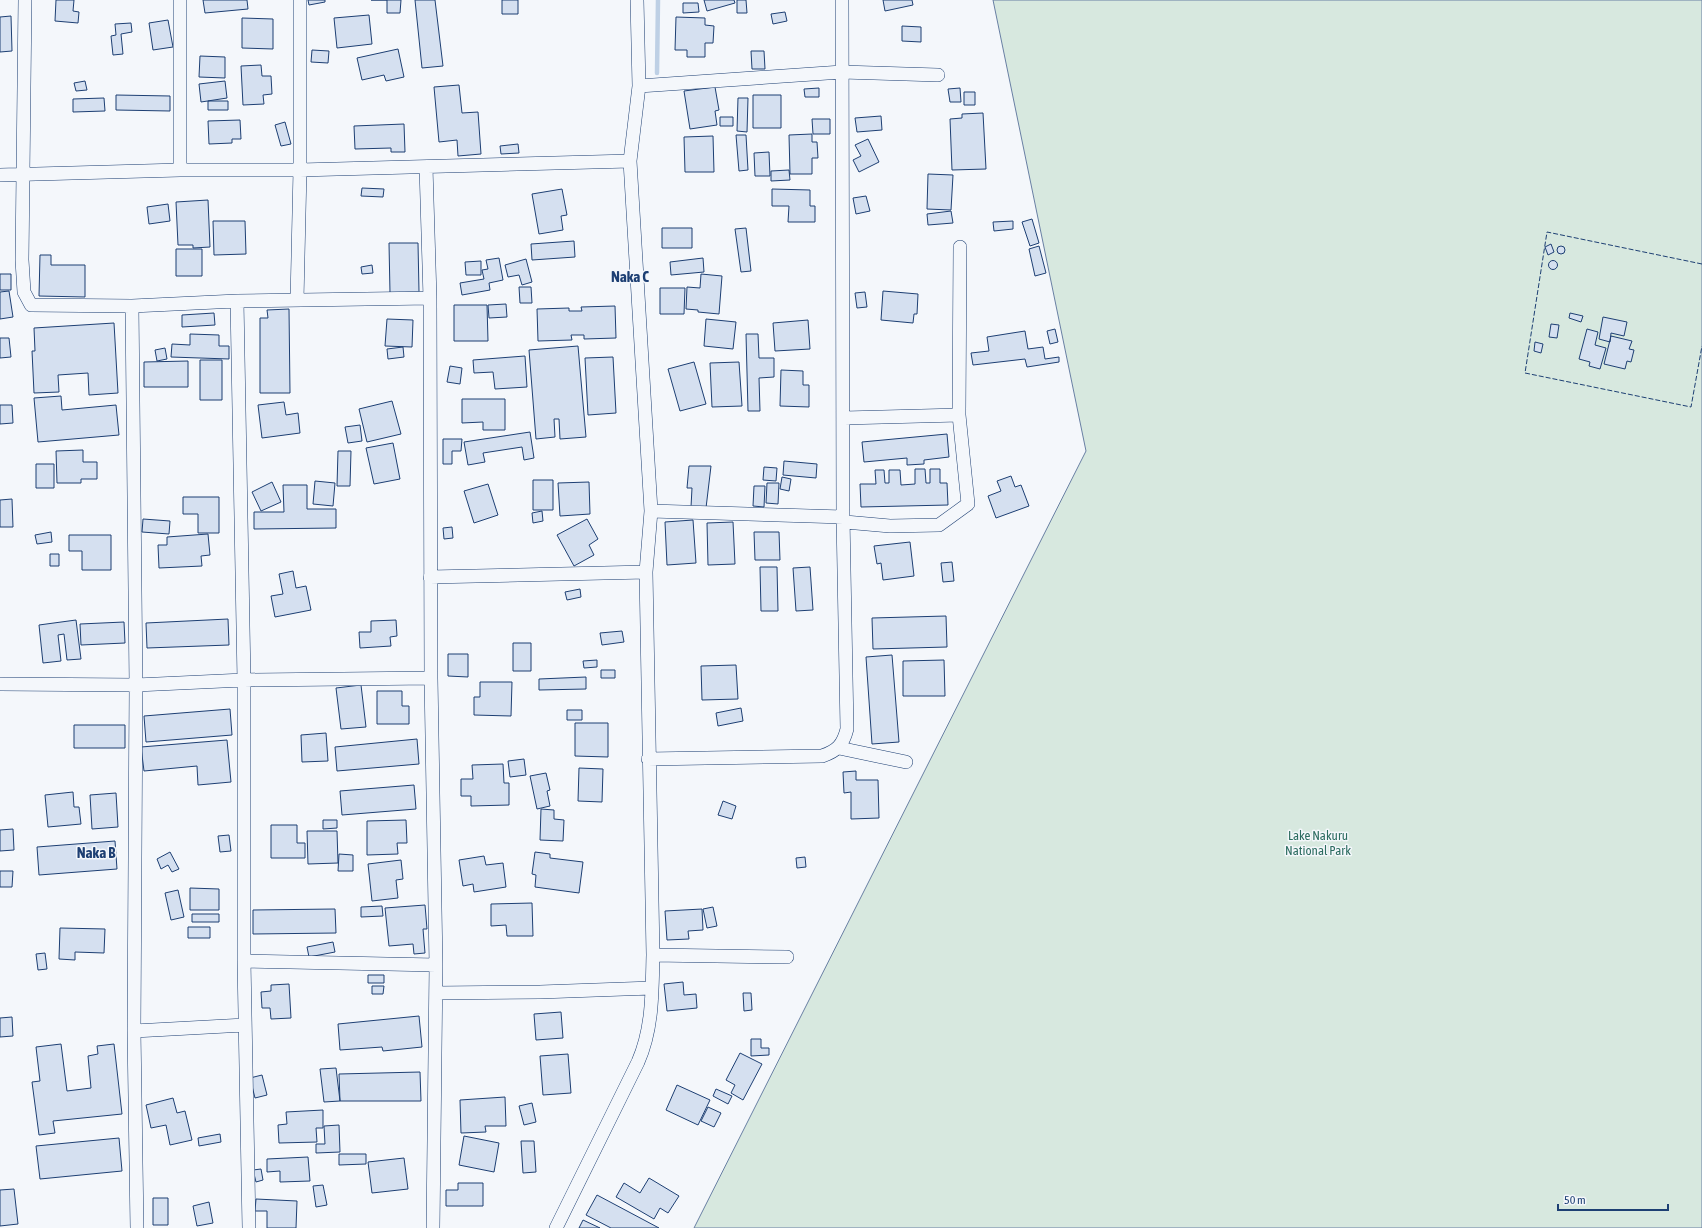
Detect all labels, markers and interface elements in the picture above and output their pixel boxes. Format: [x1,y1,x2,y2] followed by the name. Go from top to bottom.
[611,268,649,285] district label: Naka C
[1285,828,1351,858] park label: Lake Nakuru National Park
[77,844,116,861] district label: Naka B
[1558,1186,1668,1212] scale bar
[1564,1193,1586,1207] text: 50 m

